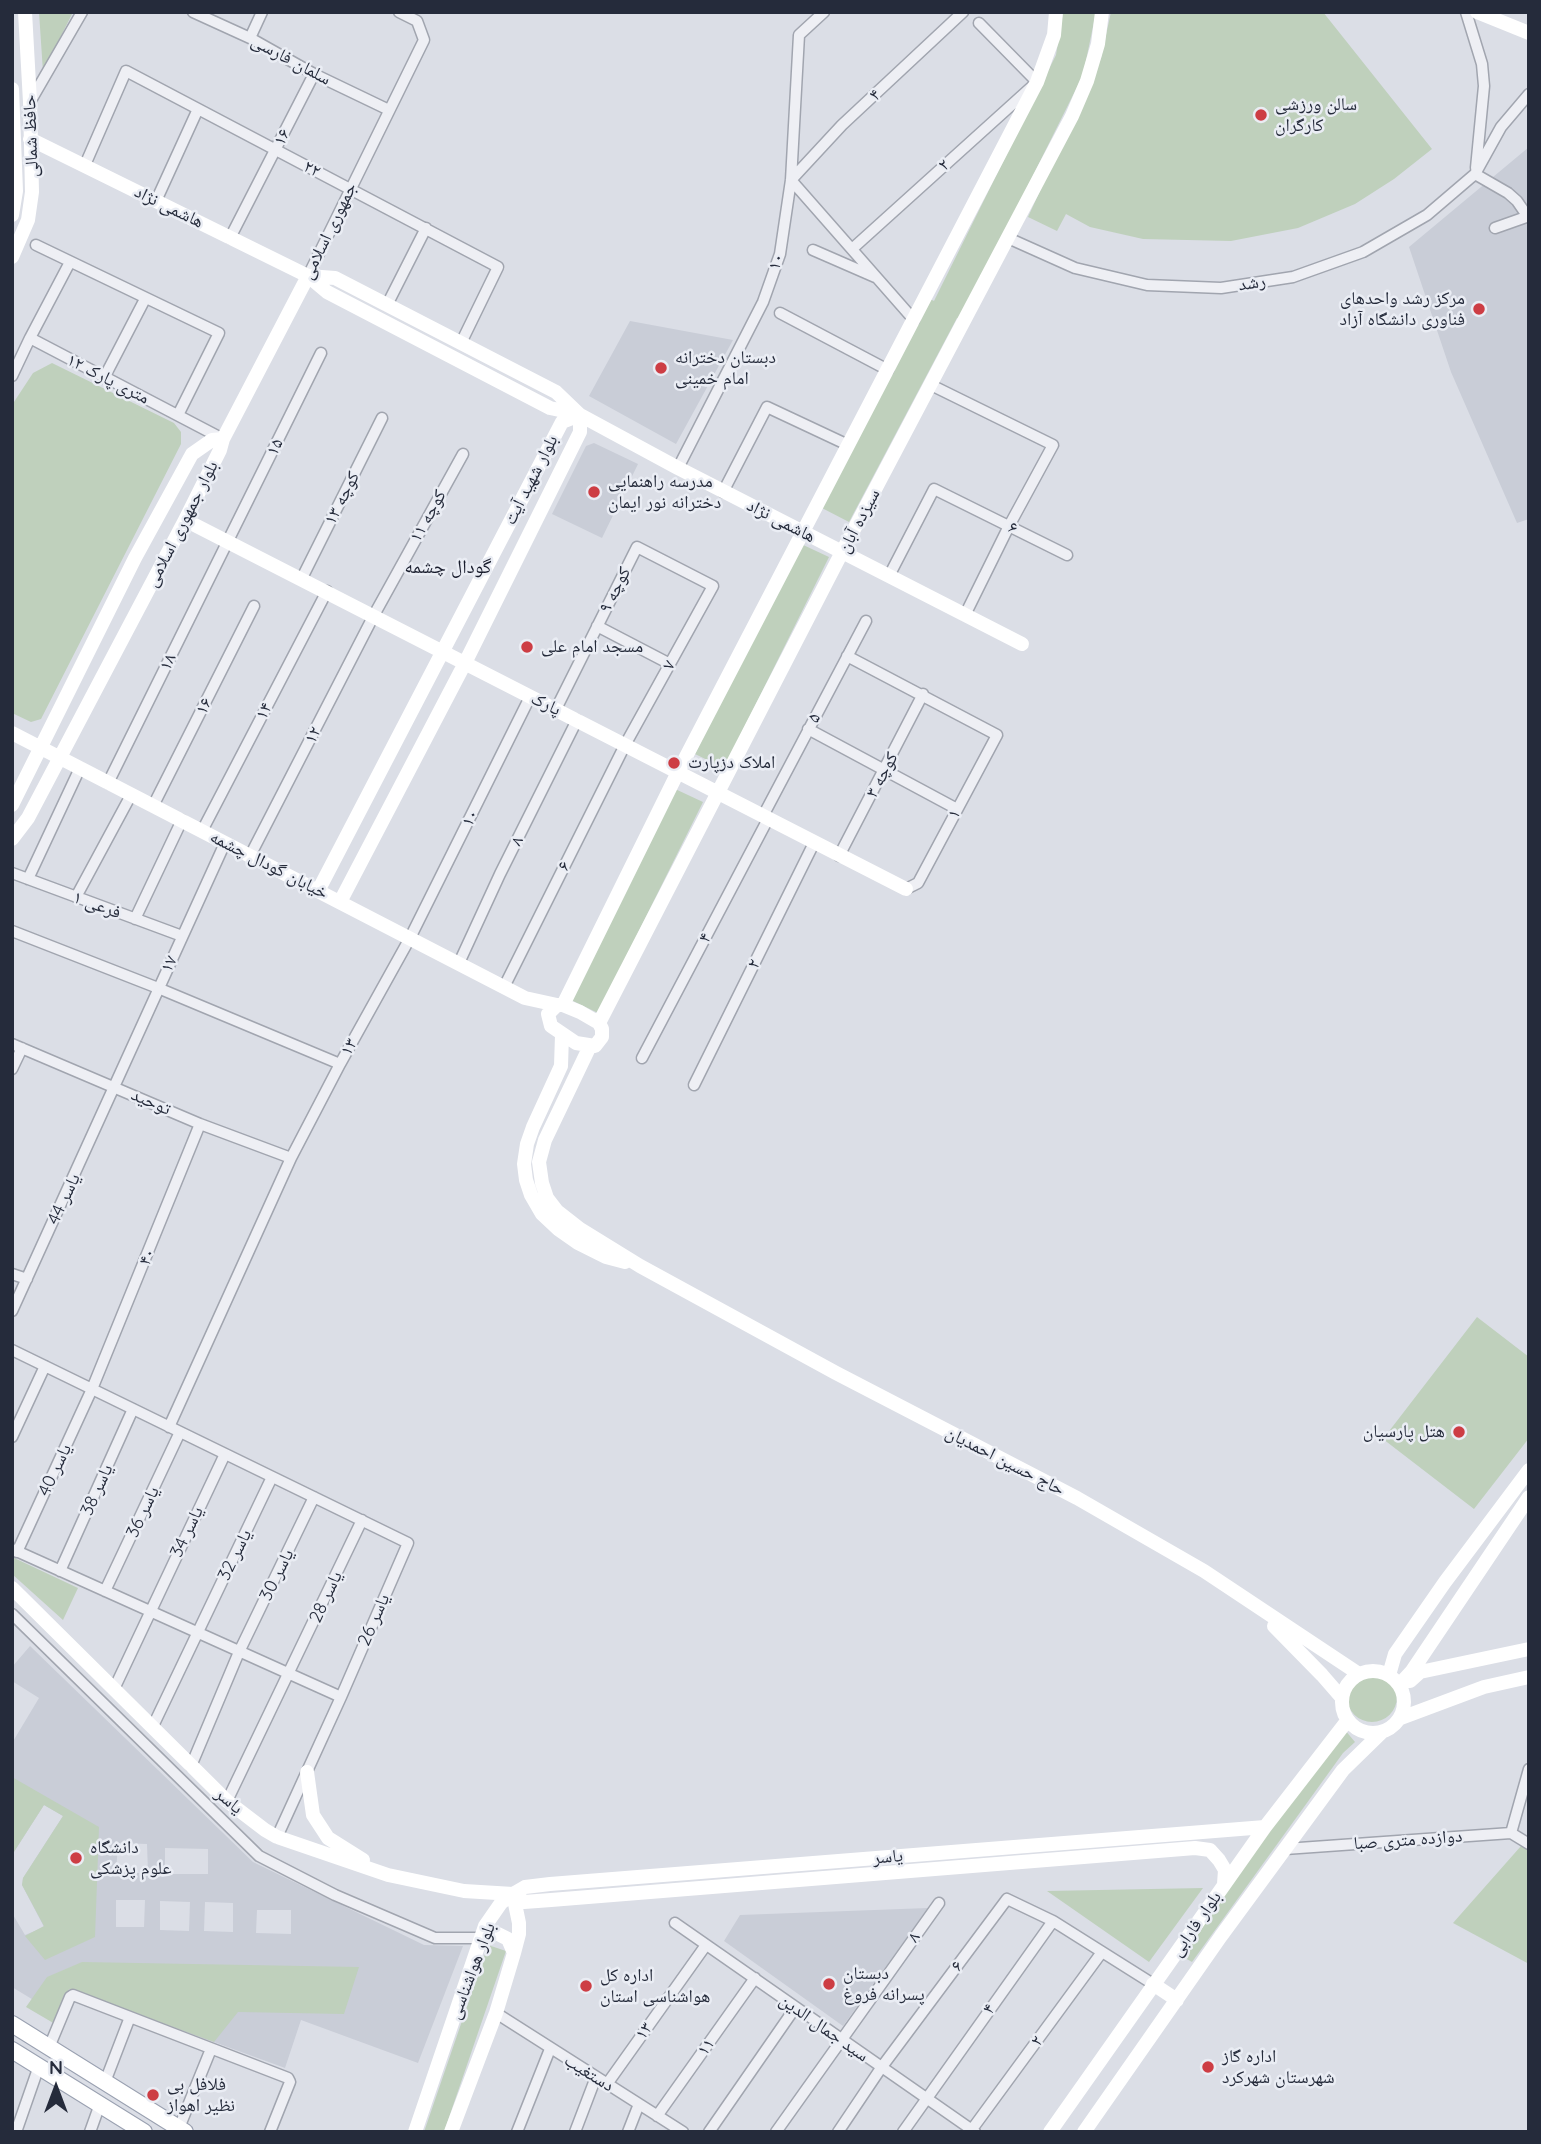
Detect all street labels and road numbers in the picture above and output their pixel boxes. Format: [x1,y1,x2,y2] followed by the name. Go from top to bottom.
[248,30,334,90] street label: سلمان فارسی
[865,84,885,106] street label: ۴
[19,94,43,178] street label: حافظ شمالی
[269,125,295,149] street label: ۱۶
[934,154,954,176] street label: ۲
[300,156,324,182] street label: ۲۲
[296,179,362,283] street label: جمهوری اسلامی
[131,181,207,233] street label: هاشمی نژاد
[763,251,789,273] street label: ۱۰
[1237,270,1267,296] street label: رشد
[63,349,153,409] street label: ۱۲ متری پارک
[499,432,563,528] street label: بلوار شهید آیت
[262,435,288,459] street label: ۱۵
[141,457,223,591] street label: بلوار جمهوری اسلامی
[320,468,364,528] street label: کوچه ۱۳
[833,485,885,557] street label: سیزده آبان
[405,486,451,546] street label: کوچه ۱۱
[743,495,819,547] street label: هاشمی نژاد
[1005,517,1021,539] street label: ۶
[594,564,636,616] street label: کوچه ۹
[155,650,181,674] street label: ۱۸
[658,656,680,674] street label: ۷
[527,688,565,720] street label: پارک
[191,694,217,718] street label: ۱۶
[251,699,277,723] street label: ۱۴
[803,709,825,727] street label: ۵
[300,723,326,747] street label: ۱۲
[861,749,903,801] street label: کوچه ۳
[943,805,965,823] street label: ۱
[457,806,483,830] street label: ۱۰
[206,826,332,904] street label: خیابان گودال چشمه
[506,832,528,850] street label: ۸
[553,857,575,875] street label: ۶
[70,886,124,924] street label: فرعی ۱
[694,929,716,947] street label: ۴
[156,952,182,976] street label: ۱۷
[743,956,765,972] street label: ۲
[336,1035,362,1059] street label: ۱۳
[128,1084,174,1120] street label: توحید
[43,1170,85,1228] street label: یاسر 44
[134,1245,160,1269] street label: ۴۰
[942,1422,1068,1500] street label: حاج حسین احمدیان
[34,1441,76,1499] street label: یاسر 40
[76,1461,118,1519] street label: یاسر 38
[122,1483,164,1541] street label: یاسر 36
[166,1503,208,1561] street label: یاسر 34
[213,1526,257,1584] street label: یاسر 32
[255,1546,299,1604] street label: یاسر 30
[305,1568,347,1626] street label: یاسر 28
[353,1591,395,1649] street label: یاسر 26
[211,1783,247,1819] street label: یاسر
[1353,1825,1463,1855] street label: دوازده متری صبا
[872,1845,904,1869] street label: یاسر
[1166,1887,1226,1961] street label: بلوار فارابی
[444,1920,500,2022] street label: بلوار هواشناسی
[903,1927,925,1947] street label: ۸
[946,1956,968,1976] street label: ۶
[775,1989,873,2067] street label: سید جمال الدین
[978,1999,1000,2019] street label: ۴
[631,2018,657,2044] street label: ۱۳
[1026,2031,1048,2051] street label: ۲
[693,2034,719,2060] street label: ۱۱
[560,2049,618,2097] street label: دستغیب

